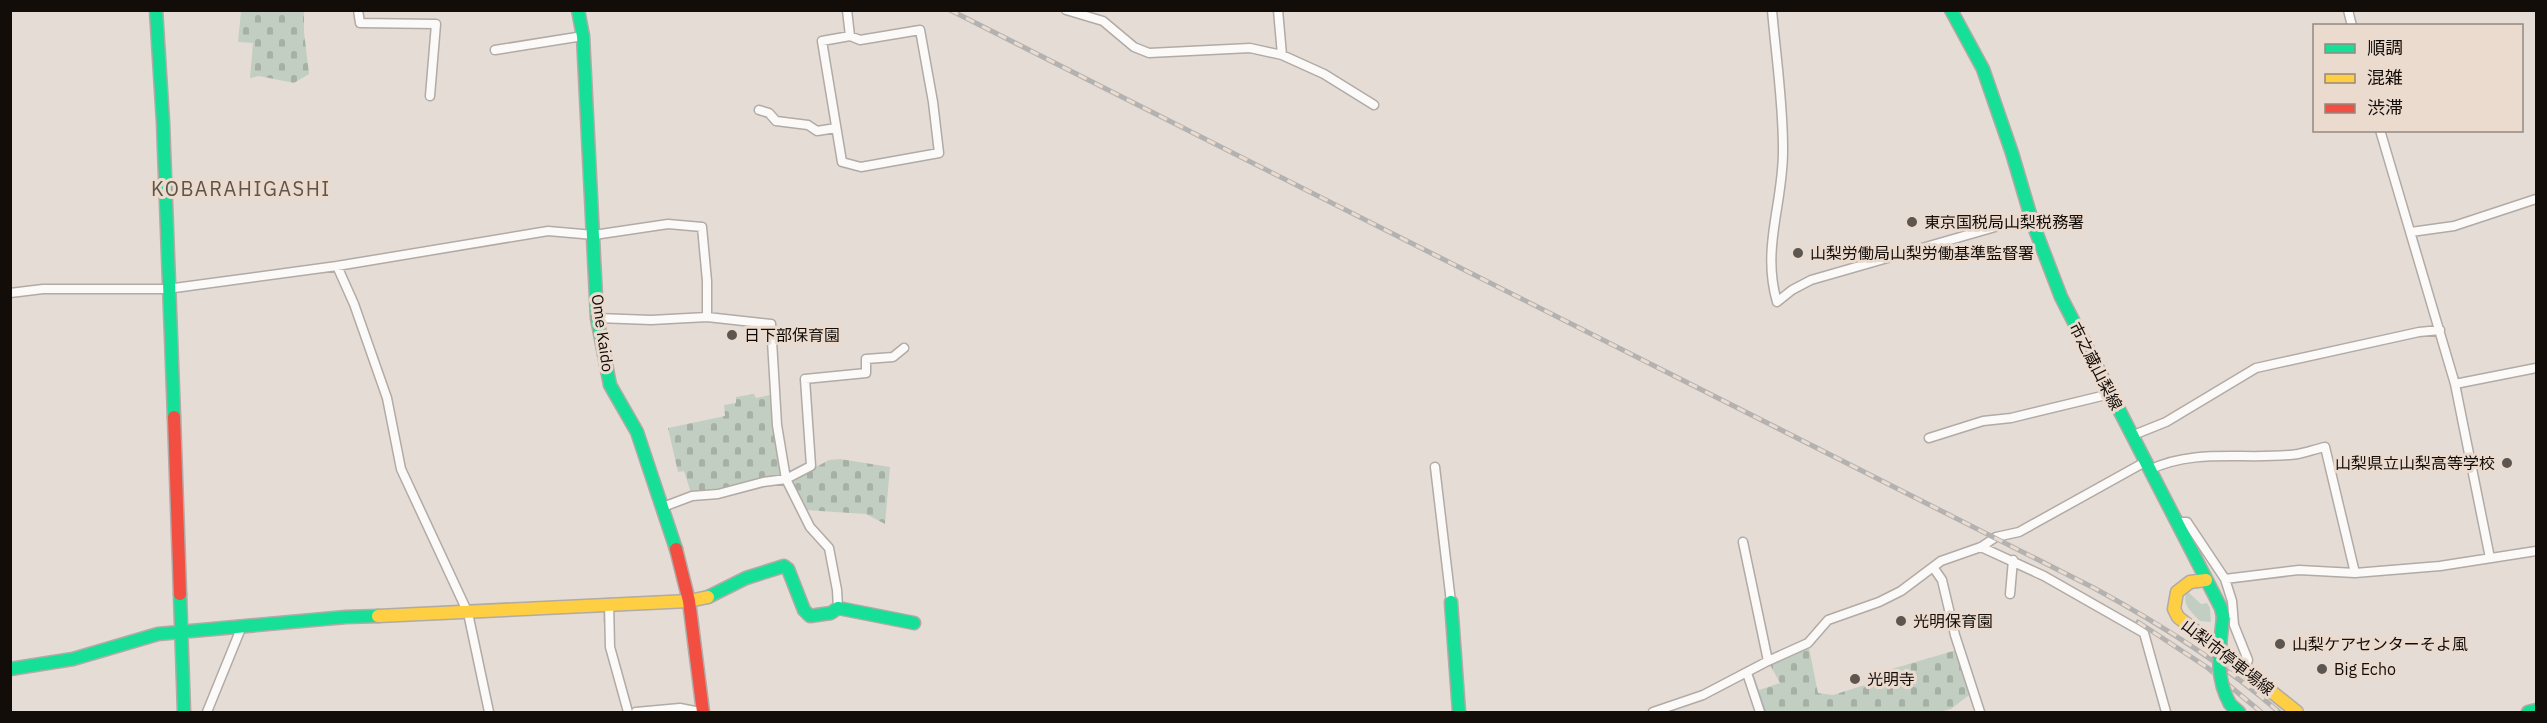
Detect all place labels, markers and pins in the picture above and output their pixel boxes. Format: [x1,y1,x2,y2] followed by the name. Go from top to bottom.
[1924,212,2084,232] place label: 東京国税局山梨税務署
[1905,215,1919,229] marker: 東京国税局山梨税務署
[1810,243,2034,263] place label: 山梨労働局山梨労働基準監督署
[1791,246,1805,260] marker: 山梨労働局山梨労働基準監督署
[744,325,840,345] place label: 日下部保育園
[725,328,739,342] marker: 日下部保育園
[2335,453,2495,473] place label: 山梨県立山梨高等学校
[2500,456,2514,470] marker: 山梨県立山梨高等学校
[1913,611,1993,631] place label: 光明保育園
[1894,614,1908,628] marker: 光明保育園
[2292,634,2468,654] place label: 山梨ケアセンターそよ風
[2273,637,2287,651] marker: 山梨ケアセンターそよ風
[2334,659,2396,679] place label: Big Echo
[2315,662,2329,676] marker: Big Echo
[1867,669,1915,689] place label: 光明寺
[1848,672,1862,686] marker: 光明寺

